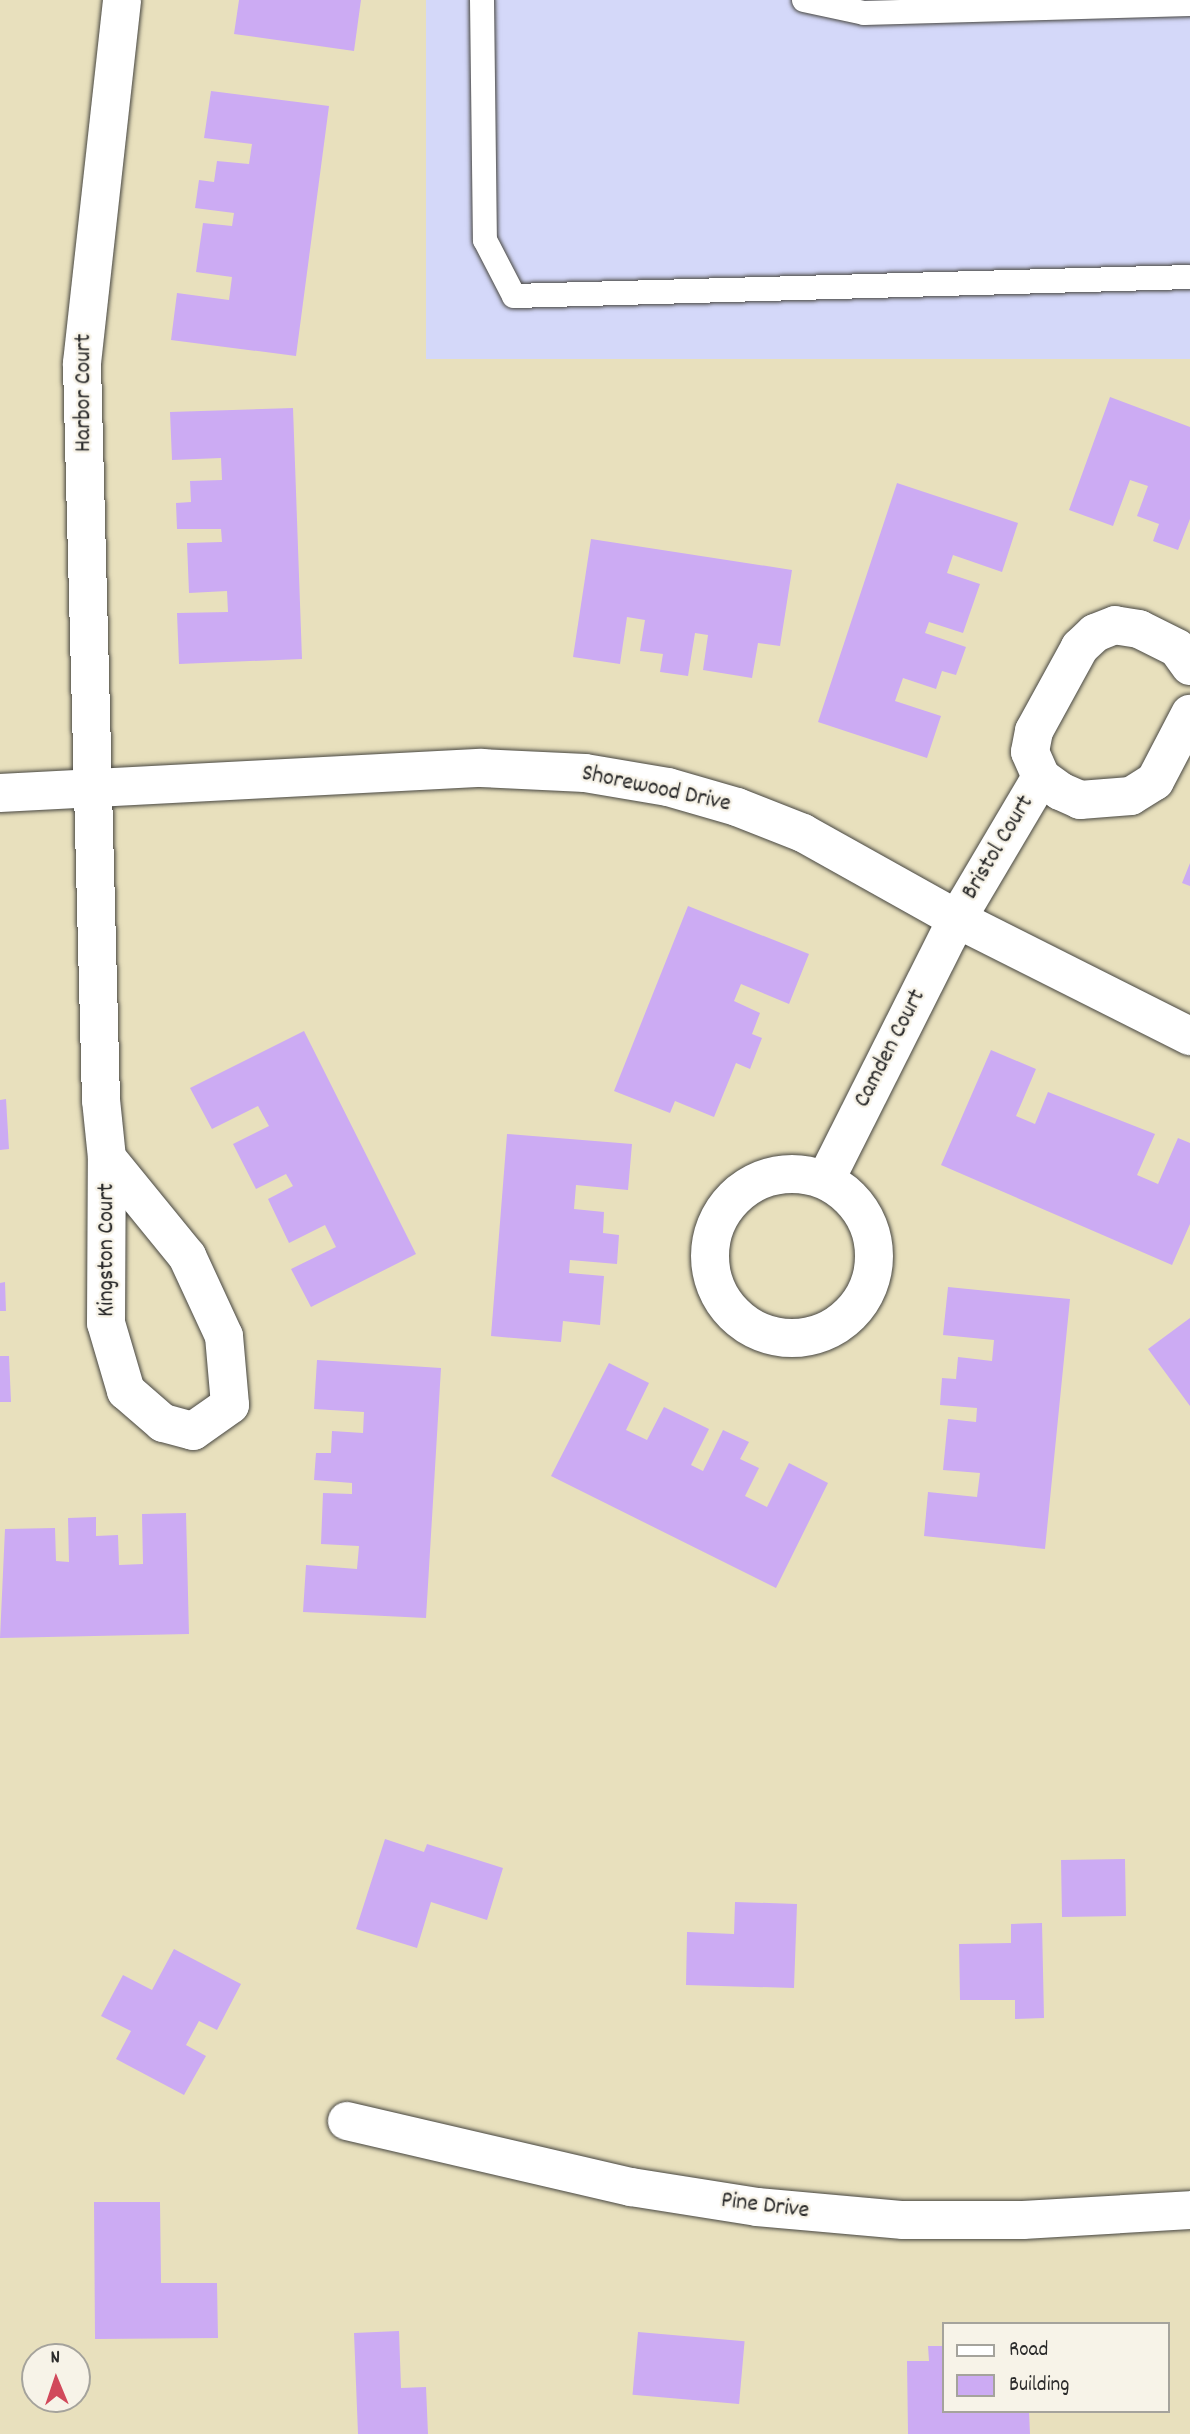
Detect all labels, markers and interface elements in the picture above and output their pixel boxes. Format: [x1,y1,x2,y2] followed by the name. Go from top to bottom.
[71,334,99,452] street label: Harbor Court
[579,760,733,820] street label: Shorewood Drive
[957,791,1041,905] street label: Bristol Court
[849,985,933,1113] street label: Camden Court
[94,1183,122,1317] street label: Kingston Court
[719,2187,811,2227] street label: Pine Drive
[942,2322,1169,2413] legend
[1009,2336,1048,2366] text: Road
[21,2343,91,2413] north arrow
[50,2345,60,2372] text: N
[1009,2371,1069,2401] text: Building

